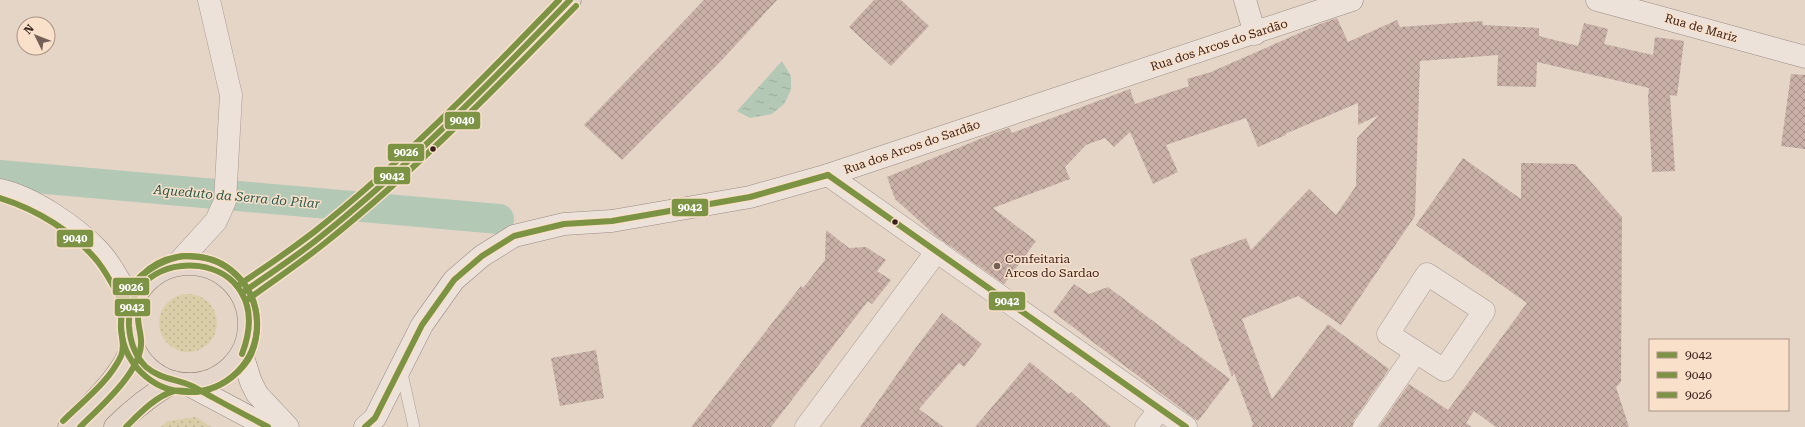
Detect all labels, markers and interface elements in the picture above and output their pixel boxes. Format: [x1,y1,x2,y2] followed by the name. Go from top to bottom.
[1663,11,1739,45] street label: Rua de Mariz
[16,16,56,56] north arrow
[1149,16,1289,74] street label: Rua dos Arcos do Sardão
[21,22,37,37] text: N
[444,111,481,130] line badge: 9040
[450,114,474,127] text: 9040
[842,117,982,177] street label: Rua dos Arcos do Sardão
[387,143,425,162] line badge: 9026
[428,144,438,154] unlabelled marker
[394,146,418,159] text: 9026
[373,166,411,185] line badge: 9042
[380,170,404,183] text: 9042
[152,182,321,211] water label: Aqueduto da Serra do Pilar
[671,198,709,217] line badge: 9042
[678,201,702,214] text: 9042
[890,217,900,227] unlabelled marker
[56,229,94,248] line badge: 9040
[63,232,87,245] text: 9040
[1005,252,1099,280] place label: Confeitaria Arcos do Sardao
[992,261,1002,271] marker: Confeitaria Arcos do Sardao
[112,277,150,296] line badge: 9026
[119,281,143,294] text: 9026
[988,291,1026,311] line badge: 9042
[995,295,1019,308] text: 9042
[114,298,151,317] line badge: 9042
[120,301,144,314] text: 9042
[1649,339,1789,411] legend
[1685,348,1712,362] text: 9042
[1685,368,1712,382] text: 9040
[1685,388,1712,402] text: 9026

